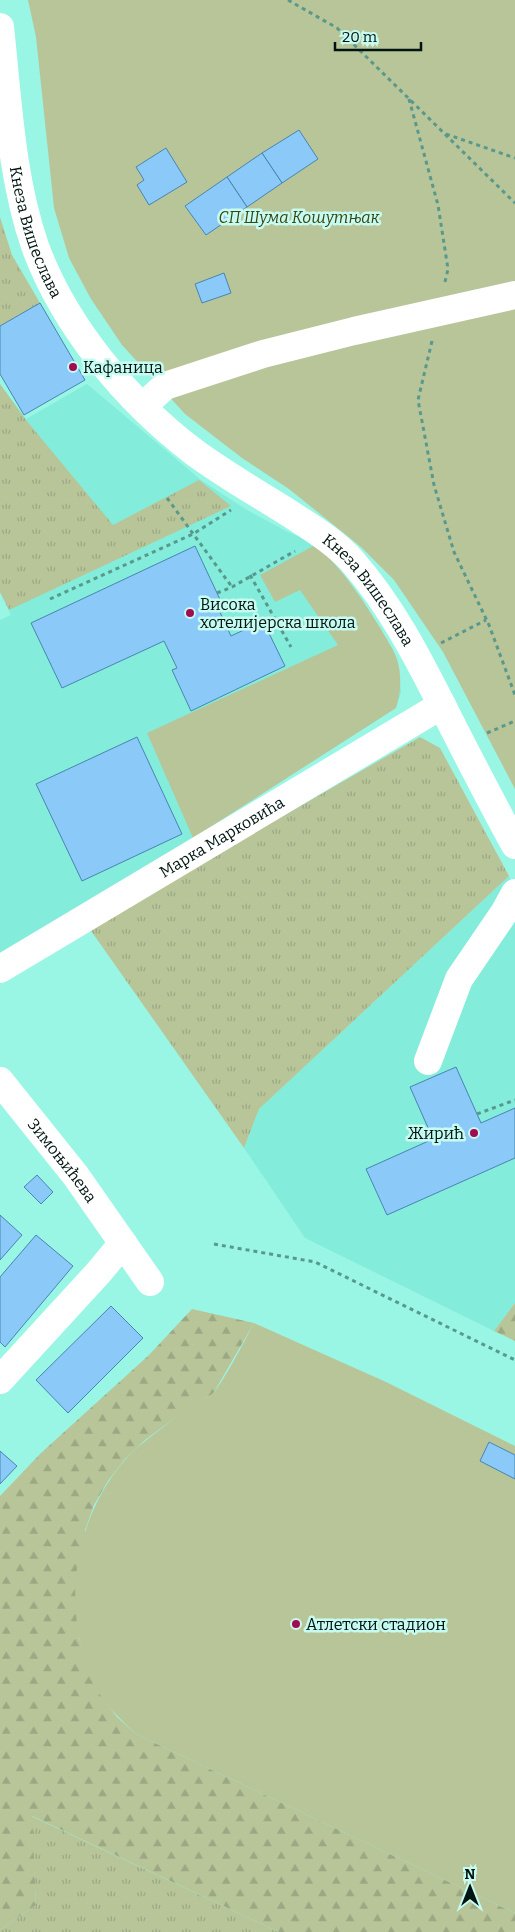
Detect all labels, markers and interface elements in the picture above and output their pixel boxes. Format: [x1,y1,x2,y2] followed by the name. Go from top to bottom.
[335,20,421,52] scale bar
[342,28,378,46] text: 20 m
[6,165,66,301] street label: Кнеза Вишеслава
[218,208,381,227] park label: СП Шума Кошутњак
[83,358,163,377] place label: Кафаница
[67,361,79,373] marker: Кафаница
[319,530,418,649] street label: Кнеза Вишеслава
[200,595,356,632] place label: Висока хотелијерска школа
[184,607,196,619] marker: Висока хотелијерска школа
[156,792,287,881] street label: Марка Марковића
[24,1114,101,1206] street label: Зимоњићева
[407,1124,464,1143] place label: Жирић
[468,1127,480,1139] marker: Жирић
[306,1615,446,1634] place label: Атлетски стадион
[290,1618,302,1630] marker: Атлетски стадион
[445,1862,495,1912] north arrow
[465,1866,476,1883] text: N

